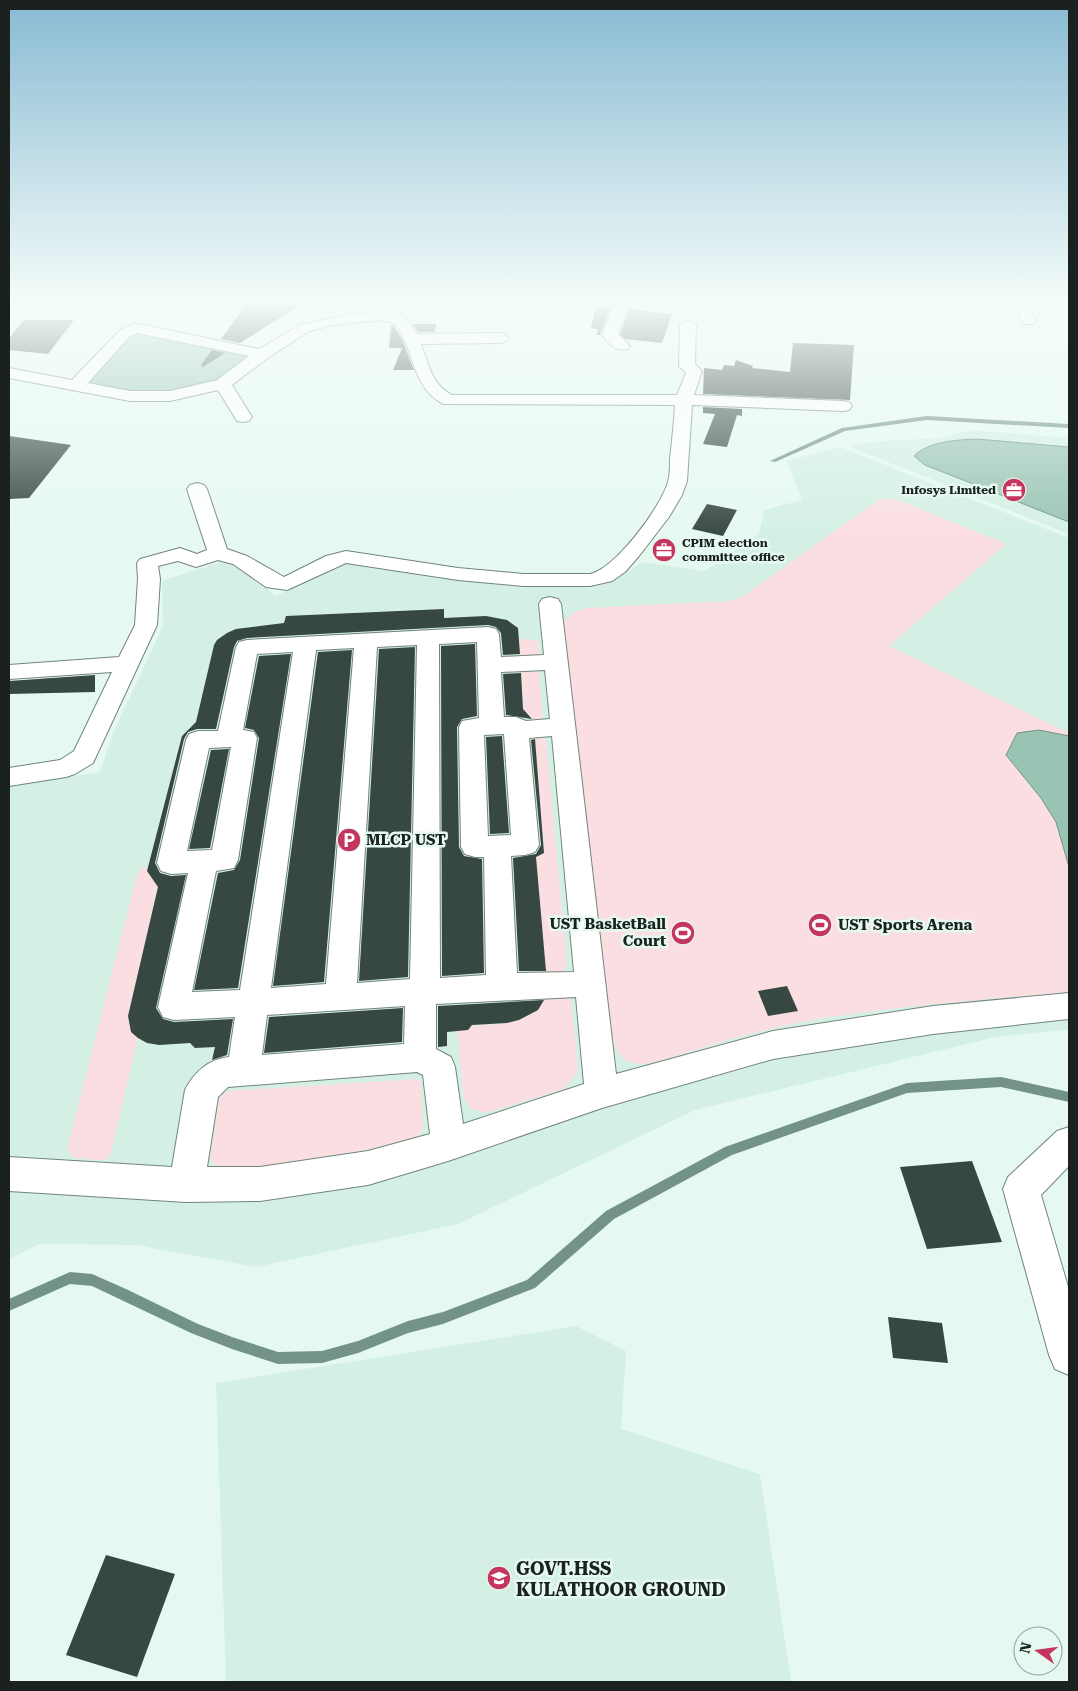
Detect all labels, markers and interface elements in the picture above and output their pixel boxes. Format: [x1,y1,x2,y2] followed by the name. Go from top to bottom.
[1001,477,1027,503] office icon: Infosys Limited
[901,483,996,497] place label: Infosys Limited
[682,536,785,564] place label: CPIM election committee office
[651,537,677,563] office icon: CPIM election committee office
[336,827,362,853] parking icon: MLCP UST
[366,831,446,849] place label: MLCP UST
[807,912,833,938] sports icon: UST Sports Arena
[549,915,666,950] place label: UST BasketBall Court
[838,916,973,934] place label: UST Sports Arena
[670,920,696,946] sports icon: UST BasketBall Court
[516,1558,726,1600] place label: GOVT.HSS KULATHOOR GROUND
[486,1565,512,1591] school or university icon: GOVT.HSS KULATHOOR GROUND
[1013,1626,1063,1676] north arrow
[1016,1640,1035,1655] text: N

